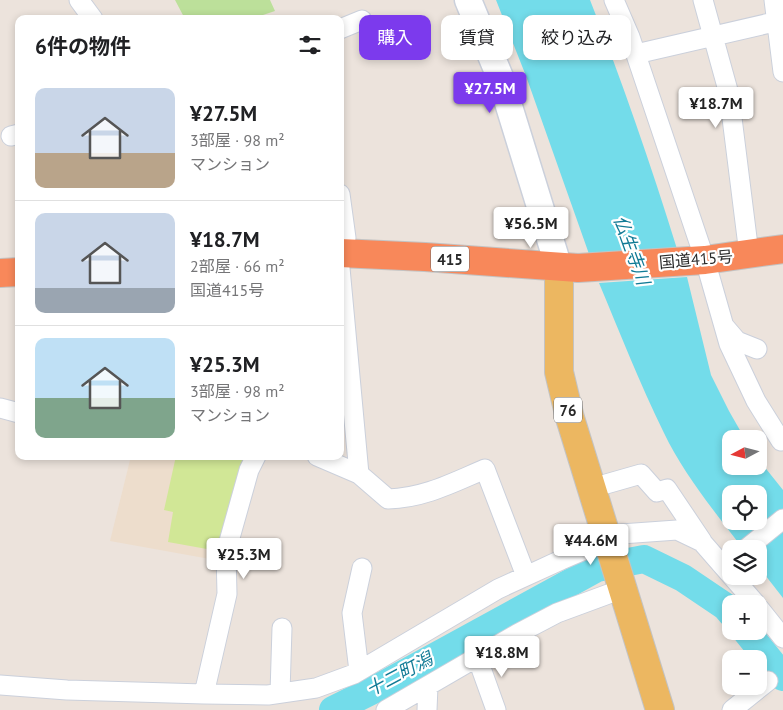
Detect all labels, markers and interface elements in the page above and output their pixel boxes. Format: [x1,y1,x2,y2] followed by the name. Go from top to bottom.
[359,15,431,60] chip: 購入
[441,15,513,60] chip: 賃貸
[523,15,631,60] chip: 絞り込み
[296,31,324,59] icon: filters
[35,33,131,60] text: 6件の物件
[449,72,531,114] pin: ¥27.5M
[464,78,516,98] text: ¥27.5M
[675,86,757,129] pin: ¥18.7M
[689,93,743,113] text: ¥18.7M
[190,100,257,127] text: ¥27.5M
[75,108,135,168] icon: home
[190,130,285,150] text: 3部屋 · 98 m²
[190,154,270,174] text: マンション
[490,206,572,249] pin: ¥56.5M
[609,212,656,290] water label: 仏生寺川
[504,213,558,233] text: ¥56.5M
[190,226,260,253] text: ¥18.7M
[75,233,135,293] icon: home
[431,246,469,272] road number: 415
[658,246,734,272] street label: 国道415号
[190,256,285,276] text: 2部屋 · 66 m²
[190,280,264,300] text: 国道415号
[190,351,260,378] text: ¥25.3M
[75,358,135,418] icon: home
[190,381,285,401] text: 3部屋 · 98 m²
[554,398,582,422] road number: 76
[190,405,270,425] text: マンション
[722,430,768,475] north arrow
[722,430,767,695] map controls
[722,485,767,530] button: locate
[550,524,632,566] pin: ¥44.6M
[564,530,618,550] text: ¥44.6M
[203,538,285,580] pin: ¥25.3M
[722,540,767,585] button: layers
[217,544,271,564] text: ¥25.3M
[722,595,767,640] button: +
[461,636,543,678] pin: ¥18.8M
[475,642,529,662] text: ¥18.8M
[362,646,438,701] water label: 十二町潟
[722,650,767,695] button: −

